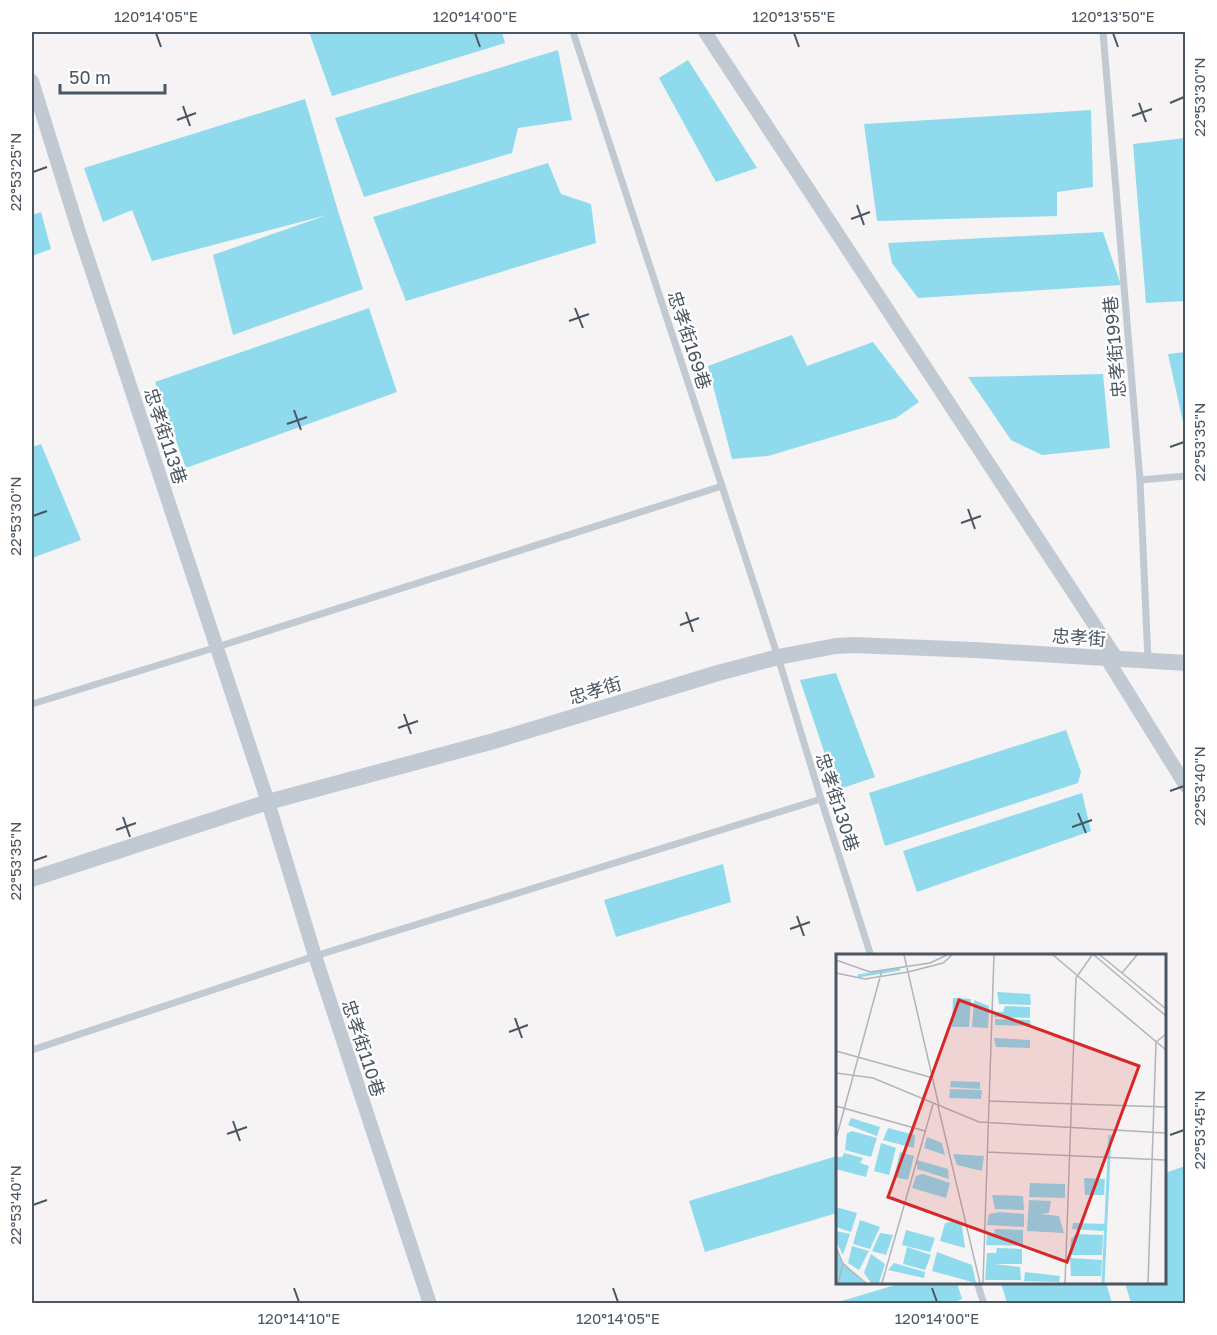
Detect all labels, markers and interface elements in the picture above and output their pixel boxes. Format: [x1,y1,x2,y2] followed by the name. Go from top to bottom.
[114,7,198,25] text: 120°14'05"E
[433,7,517,25] text: 120°14'00"E
[753,7,835,25] text: 120°13'55"E
[1071,7,1155,25] text: 120°13'50"E
[60,57,165,95] scale bar
[1190,57,1208,137] text: 22°53'30"N
[69,66,111,88] text: 50 m
[6,133,24,211] text: 22°53'25"N
[664,288,716,392] street label: 忠孝街169巷
[1099,295,1129,399] street label: 忠孝街199巷
[140,385,192,487] street label: 忠孝街113巷
[1190,403,1208,481] text: 22°53'35"N
[6,476,24,556] text: 22°53'30"N
[1051,624,1107,650] street label: 忠孝街
[566,672,624,708] street label: 忠孝街
[1190,746,1208,826] text: 22°53'40"N
[812,750,864,854] street label: 忠孝街130巷
[6,822,24,900] text: 22°53'35"N
[836,954,1166,1284] inset map
[338,997,390,1099] street label: 忠孝街110巷
[1190,1090,1208,1170] text: 22°53'45"N
[6,1165,24,1245] text: 22°53'40"N
[258,1309,340,1327] text: 120°14'10"E
[576,1309,660,1327] text: 120°14'05"E
[895,1309,979,1327] text: 120°14'00"E

